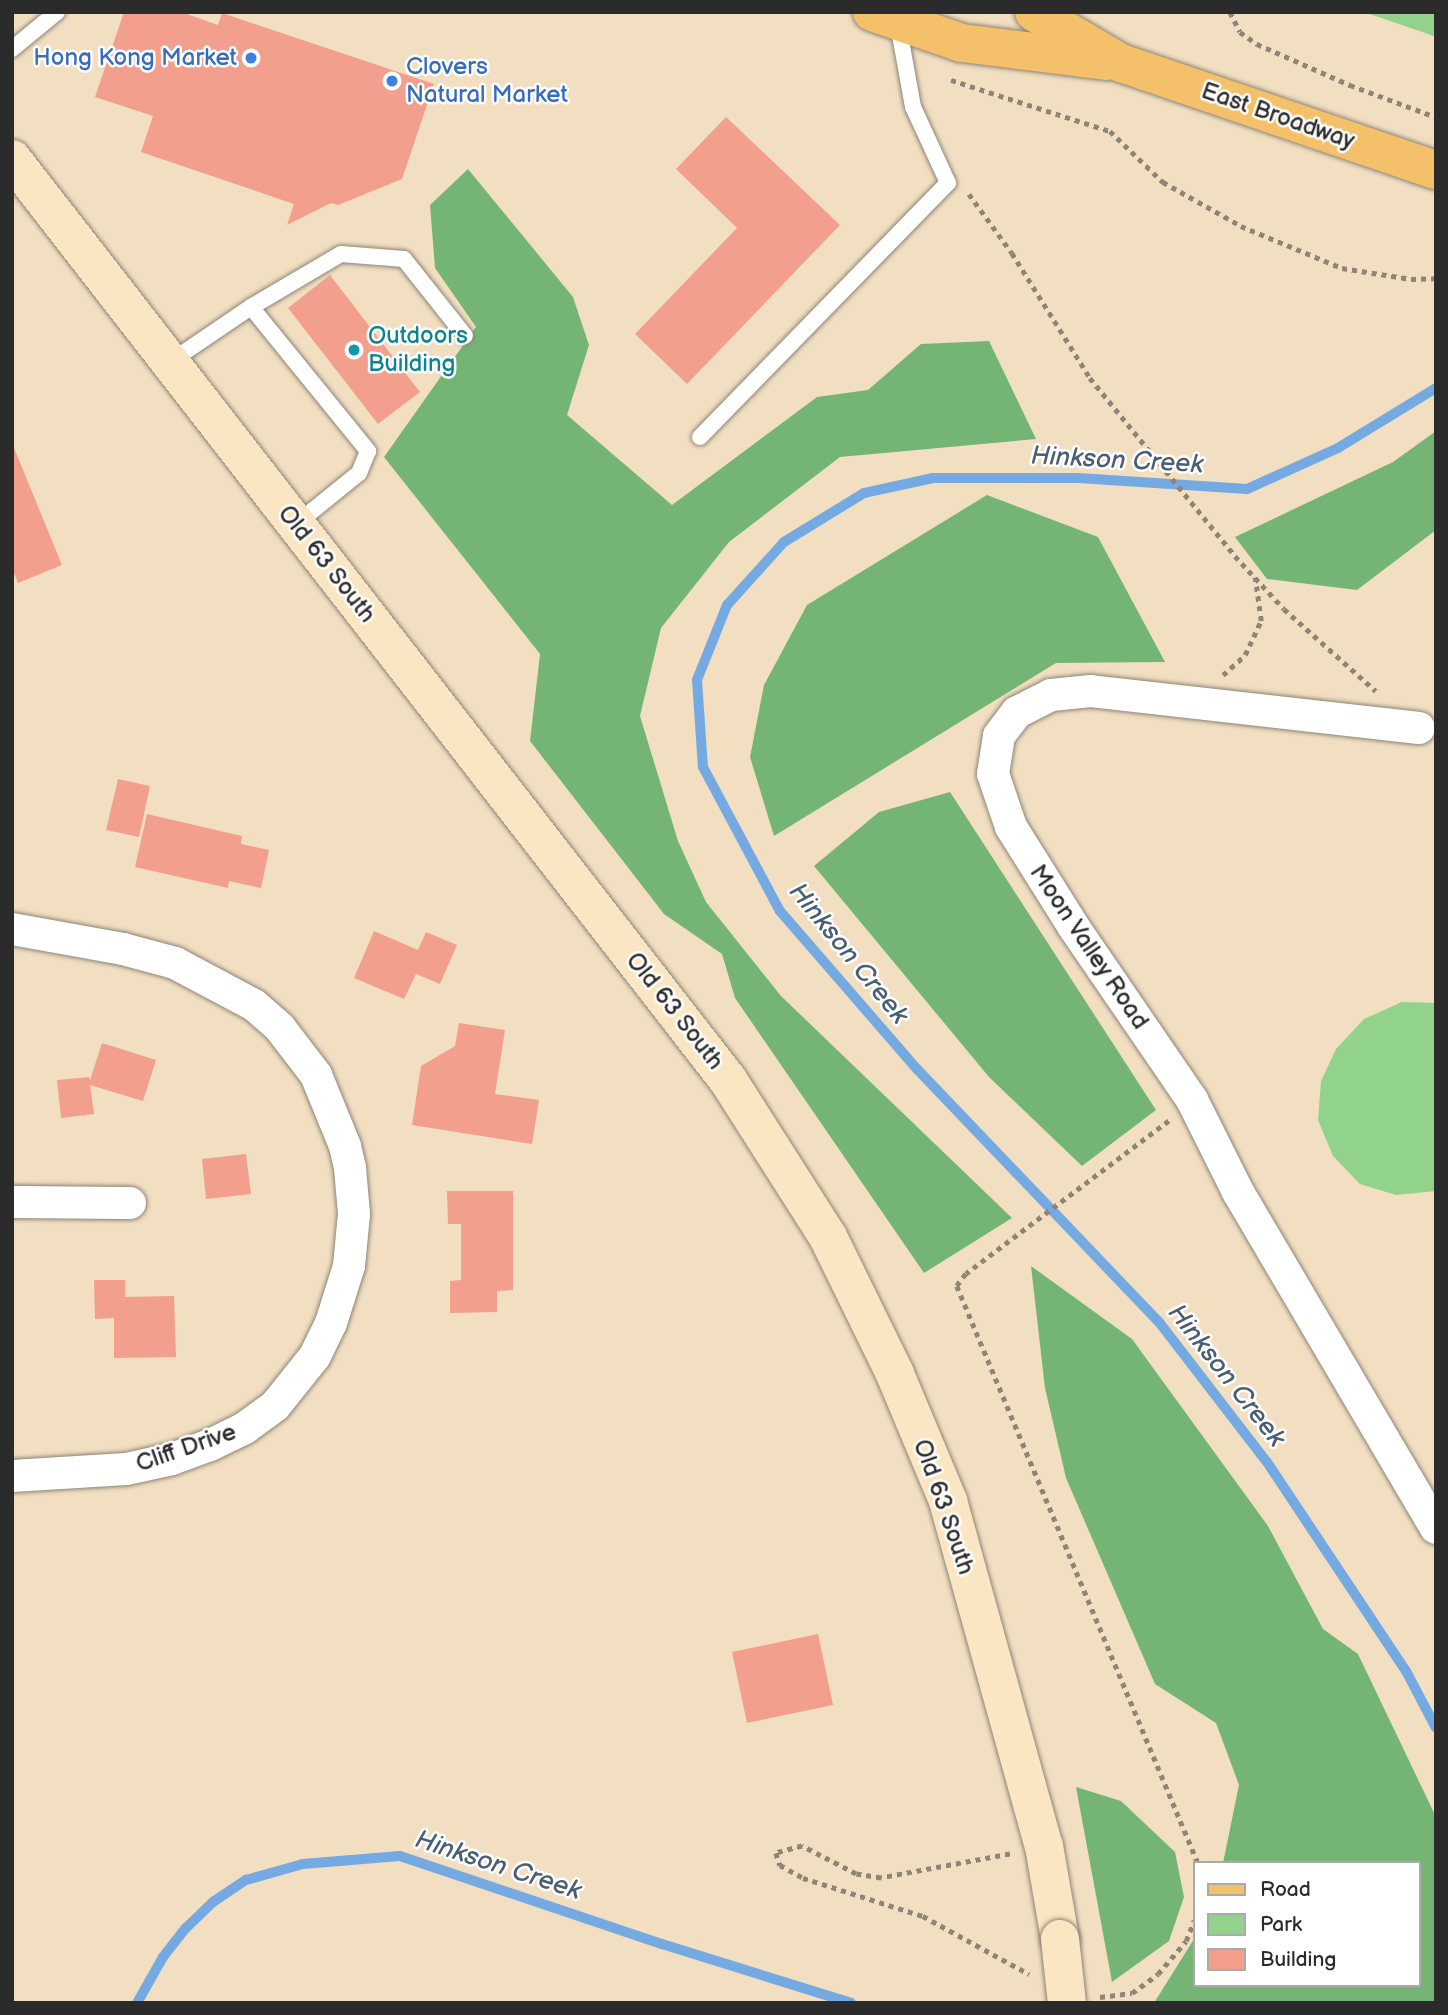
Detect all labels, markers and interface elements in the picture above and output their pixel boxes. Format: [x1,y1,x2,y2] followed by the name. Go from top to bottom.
[33,44,237,72] place label: Hong Kong Market
[243,50,259,66] marker: Hong Kong Market
[406,53,568,109] place label: Clovers Natural Market
[384,73,400,89] marker: Clovers Natural Market
[1198,76,1358,156] street label: East Broadway
[368,322,468,378] place label: Outdoors Building
[346,342,362,358] marker: Outdoors Building
[1030,441,1204,481] water label: Hinkson Creek
[272,499,382,629] street label: Old 63 South
[1023,858,1155,1036] street label: Moon Valley Road
[782,877,914,1031] water label: Hinkson Creek
[620,946,730,1076] street label: Old 63 South
[1161,1298,1291,1454] water label: Hinkson Creek
[132,1417,240,1479] street label: Cliff Drive
[907,1435,981,1579] street label: Old 63 South
[411,1825,585,1907] water label: Hinkson Creek
[1192,1861,1420,1987] legend
[1260,1877,1311,1902] text: Road
[1260,1912,1302,1937] text: Park
[1260,1947,1336,1972] text: Building

